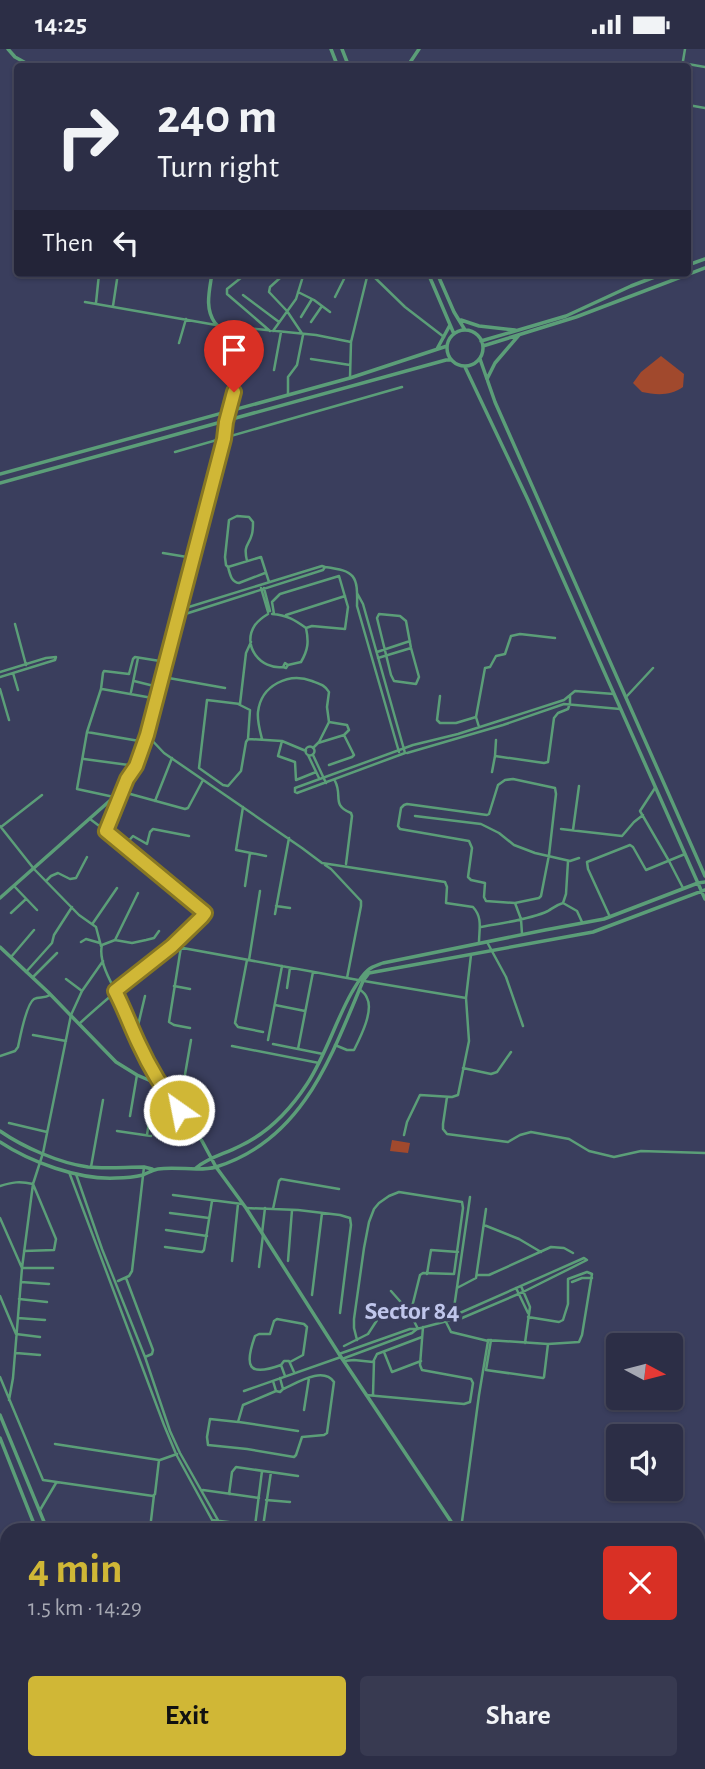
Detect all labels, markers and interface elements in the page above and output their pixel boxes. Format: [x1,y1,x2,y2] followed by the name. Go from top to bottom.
[35,11,87,37] text: 14:25
[42,91,133,182] icon: right
[157,93,277,142] text: 240 m
[157,151,279,183] text: Turn right
[107,224,145,262] icon: left
[42,230,93,256] text: Then
[204,320,264,392] pin
[215,331,253,369] icon: arrive
[142,1073,216,1147] position arrow
[365,1298,459,1324] district label: Sector 84
[606,1333,682,1411] north arrow
[606,1333,683,1501] map controls
[606,1424,683,1501] button: sound
[603,1546,677,1620] button: close
[28,1548,123,1590] text: 4 min
[28,1597,142,1620] text: 1.5 km · 14:29
[28,1676,346,1756] button: Exit
[360,1676,677,1756] button: Share

